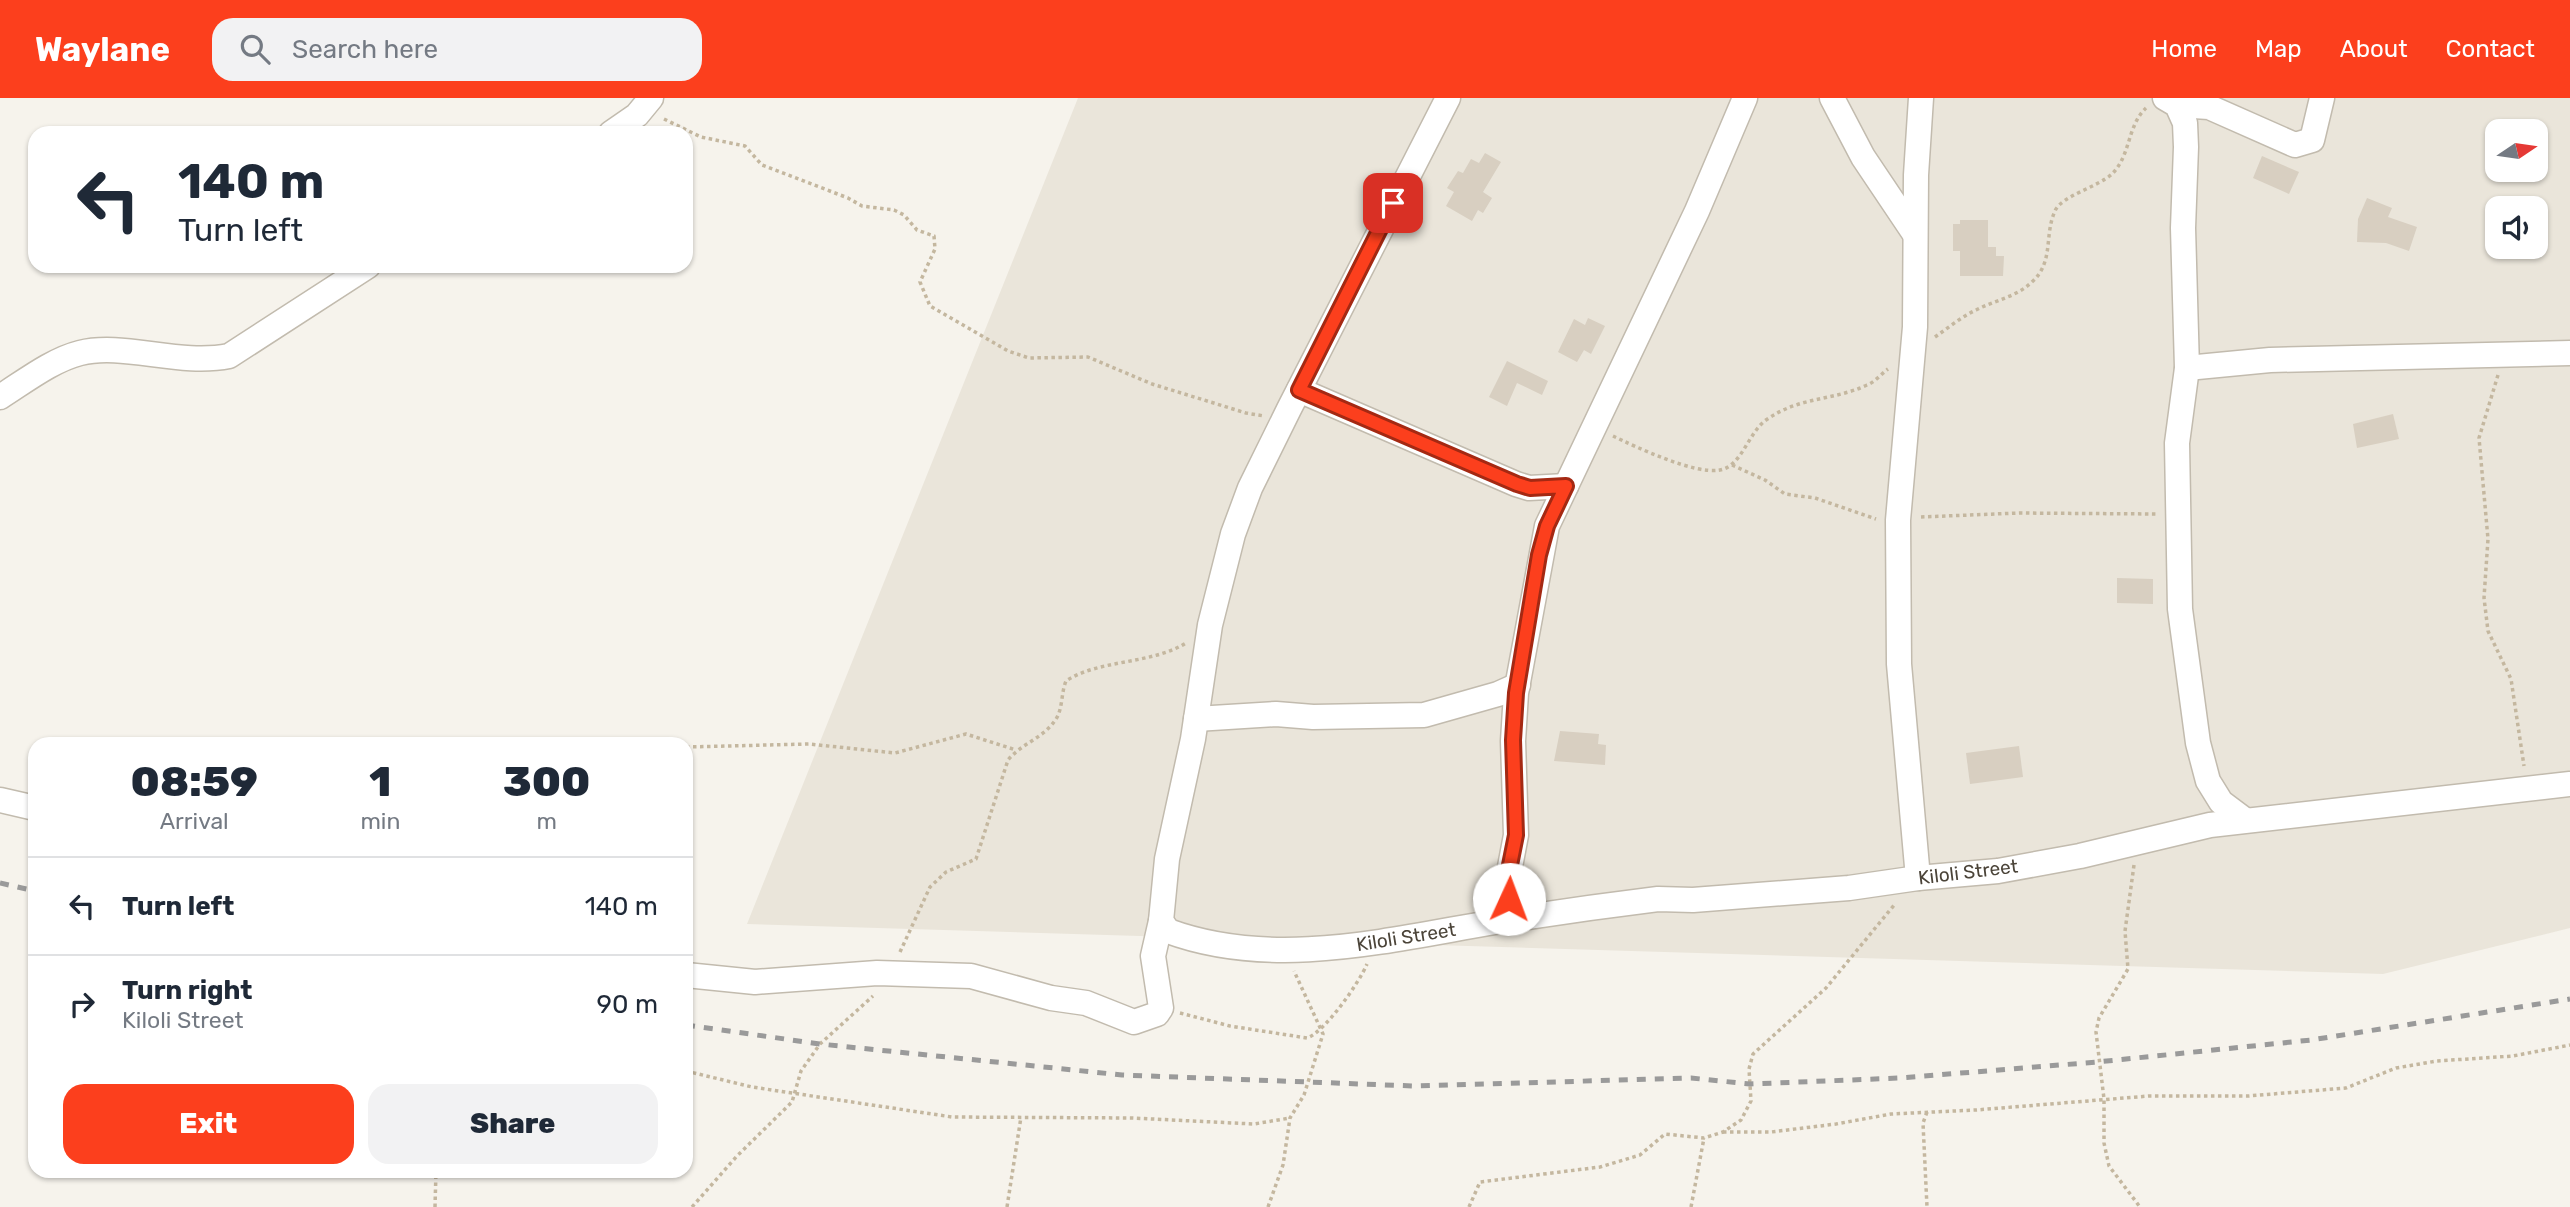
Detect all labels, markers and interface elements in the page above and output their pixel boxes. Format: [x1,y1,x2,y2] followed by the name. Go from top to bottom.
[212,18,702,81] search box
[35,30,170,69] text: Waylane
[236,30,274,68] icon: search
[292,34,438,65] text: Search here
[2151,35,2217,63] text: Home
[2255,35,2302,63] text: Map
[2340,35,2408,63] text: About
[2446,35,2535,63] text: Contact
[2485,119,2548,182] north arrow
[2485,119,2548,259] map controls
[178,152,324,210] text: 140 m
[63,154,154,245] icon: left
[1363,173,1423,233] pin
[1374,184,1412,222] icon: arrive
[2485,196,2548,259] button: sound
[178,211,303,249] text: Turn left
[131,757,258,807] text: 08:59
[369,757,391,807] text: 1
[503,757,590,807] text: 300
[160,807,229,835] text: Arrival
[360,807,400,835] text: min
[536,807,557,835] text: m
[1917,854,2020,890] street label: Kiloli Street
[1472,862,1546,936] position arrow
[63,887,101,925] icon: left
[122,891,234,922] text: Turn left
[585,891,658,922] text: 140 m
[1355,918,1458,956] street label: Kiloli Street
[122,975,252,1006] text: Turn right
[63,985,101,1023] icon: right
[597,989,658,1020] text: 90 m
[122,1006,243,1034] text: Kiloli Street
[63,1084,354,1164] button: Exit
[368,1084,658,1164] button: Share

